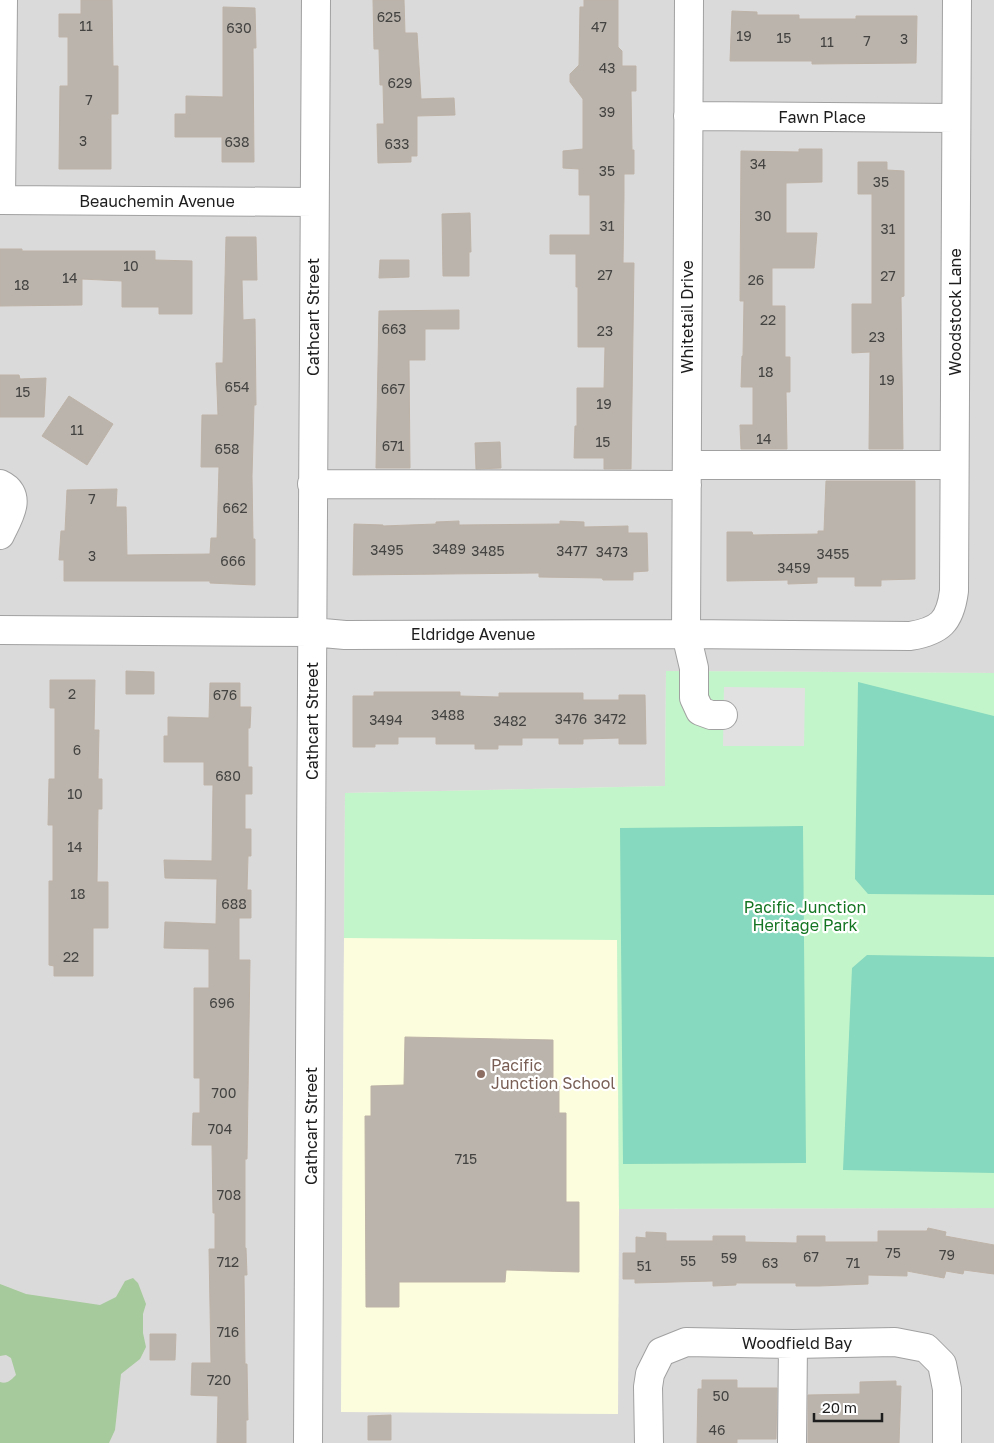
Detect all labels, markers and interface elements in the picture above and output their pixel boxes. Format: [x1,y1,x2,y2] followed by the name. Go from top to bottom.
[377,8,401,25] house number: 625
[79,17,93,34] house number: 11
[591,18,607,35] house number: 47
[226,19,252,36] house number: 630
[736,27,752,44] house number: 19
[777,29,791,46] house number: 15
[900,30,908,47] house number: 3
[863,32,871,49] house number: 7
[820,33,834,50] house number: 11
[599,59,615,76] house number: 43
[387,74,413,91] house number: 629
[85,91,93,108] house number: 7
[599,103,615,120] house number: 39
[778,107,866,127] street label: Fawn Place
[79,132,87,149] house number: 3
[224,133,250,150] house number: 638
[385,135,409,152] house number: 633
[750,155,766,172] house number: 34
[599,162,615,179] house number: 35
[873,173,889,190] house number: 35
[79,191,235,211] street label: Beauchemin Avenue
[755,207,771,224] house number: 30
[600,217,615,234] house number: 31
[881,220,896,237] house number: 31
[945,248,965,376] street label: Woodstock Lane
[123,257,139,274] house number: 10
[303,258,323,376] street label: Cathcart Street
[677,260,697,374] street label: Whitetail Drive
[597,266,613,283] house number: 27
[880,267,896,284] house number: 27
[62,269,78,286] house number: 14
[748,271,764,288] house number: 26
[14,276,30,293] house number: 18
[760,311,776,328] house number: 22
[381,320,407,337] house number: 663
[597,322,613,339] house number: 23
[869,328,885,345] house number: 23
[758,363,774,380] house number: 18
[879,371,895,388] house number: 19
[224,378,250,395] house number: 654
[381,380,405,397] house number: 667
[16,383,30,400] house number: 15
[596,395,612,412] house number: 19
[70,421,84,438] house number: 11
[756,430,772,447] house number: 14
[596,433,610,450] house number: 15
[382,437,405,454] house number: 671
[214,440,240,457] house number: 658
[88,490,96,507] house number: 7
[222,499,248,516] house number: 662
[432,540,466,557] house number: 3489
[370,541,404,558] house number: 3495
[471,542,505,559] house number: 3485
[556,542,588,559] house number: 3477
[596,543,628,560] house number: 3473
[817,545,849,562] house number: 3455
[88,547,96,564] house number: 3
[220,552,246,569] house number: 666
[777,559,811,576] house number: 3459
[411,624,535,644] street label: Eldridge Avenue
[302,662,322,780] street label: Cathcart Street
[68,685,76,702] house number: 2
[213,686,237,703] house number: 676
[431,706,465,723] house number: 3488
[555,710,587,727] house number: 3476
[594,710,626,727] house number: 3472
[369,711,403,728] house number: 3494
[493,712,527,729] house number: 3482
[73,741,81,758] house number: 6
[215,767,241,784] house number: 680
[67,785,83,802] house number: 10
[67,838,83,855] house number: 14
[70,885,86,902] house number: 18
[221,895,247,912] house number: 688
[744,897,866,935] park label: Pacific Junction Heritage Park
[63,948,79,965] house number: 22
[209,994,235,1011] house number: 696
[491,1055,615,1093] place label: Pacific Junction School
[301,1067,321,1185] street label: Cathcart Street
[475,1068,487,1080] marker: Pacific Junction School
[212,1084,236,1101] house number: 700
[208,1120,232,1137] house number: 704
[455,1150,477,1167] house number: 715
[217,1186,241,1203] house number: 708
[885,1244,901,1261] house number: 75
[939,1246,955,1263] house number: 79
[803,1248,819,1265] house number: 67
[721,1249,737,1266] house number: 59
[680,1252,696,1269] house number: 55
[217,1253,239,1270] house number: 712
[762,1254,778,1271] house number: 63
[846,1254,860,1271] house number: 71
[637,1257,652,1274] house number: 51
[217,1323,239,1340] house number: 716
[742,1333,852,1353] street label: Woodfield Bay
[207,1371,231,1388] house number: 720
[713,1387,729,1404] house number: 50
[814,1390,882,1422] scale bar
[822,1398,857,1416] text: 20 m
[708,1421,726,1438] house number: 46

